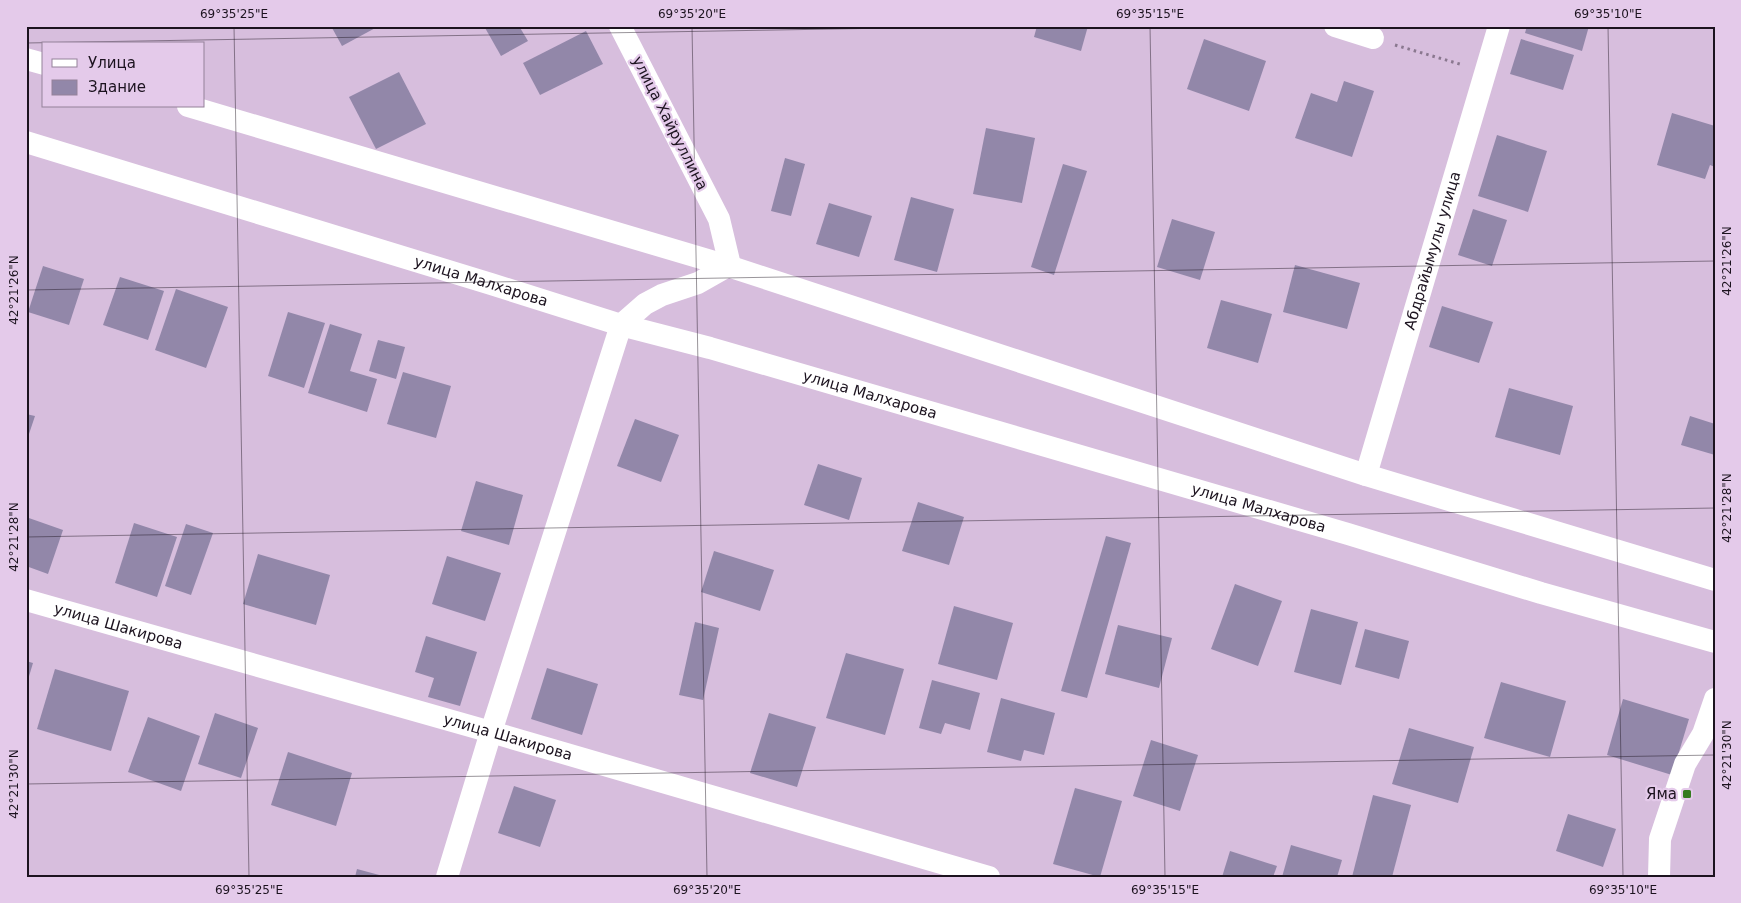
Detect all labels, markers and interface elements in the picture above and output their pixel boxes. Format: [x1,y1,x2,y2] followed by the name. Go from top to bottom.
[200,7,268,21] text: 69°35'25"E
[658,7,726,21] text: 69°35'20"E
[1116,7,1184,21] text: 69°35'15"E
[1574,7,1642,21] text: 69°35'10"E
[42,42,205,108] legend
[628,53,712,193] street label: улица Хайруллина
[88,54,136,72] text: Улица
[88,78,146,96] text: Здание
[1400,169,1464,332] street label: Абдрайымулы улица
[1720,226,1734,296] text: 42°21'26"N
[412,252,550,310] street label: улица Малхарова
[7,255,21,325] text: 42°21'26"N
[801,367,939,423] street label: улица Малхарова
[1720,473,1734,543] text: 42°21'28"N
[1189,480,1328,536] street label: улица Малхарова
[7,502,21,572] text: 42°21'28"N
[52,599,185,653] street label: улица Шакирова
[441,710,574,764] street label: улица Шакирова
[1720,720,1734,790] text: 42°21'30"N
[7,749,21,819] text: 42°21'30"N
[1646,785,1677,803] place label: Яма
[1681,788,1693,800] marker: Яма
[215,883,283,897] text: 69°35'25"E
[673,883,741,897] text: 69°35'20"E
[1131,883,1199,897] text: 69°35'15"E
[1589,883,1657,897] text: 69°35'10"E

